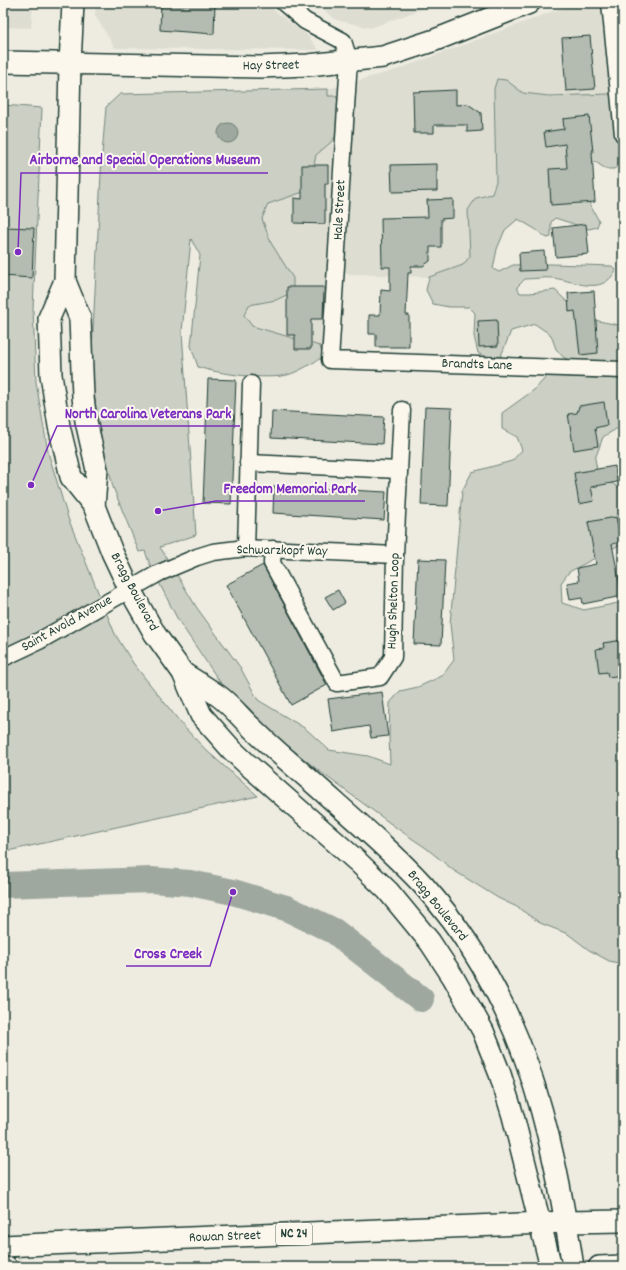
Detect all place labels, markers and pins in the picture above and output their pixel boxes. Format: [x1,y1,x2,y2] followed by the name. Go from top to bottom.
[21,146,268,173] callout: Airborne and Special Operations Museum
[57,399,240,426] callout: North Carolina Veterans Park
[216,474,365,501] callout: Freedom Memorial Park
[126,939,210,966] callout: Cross Creek

